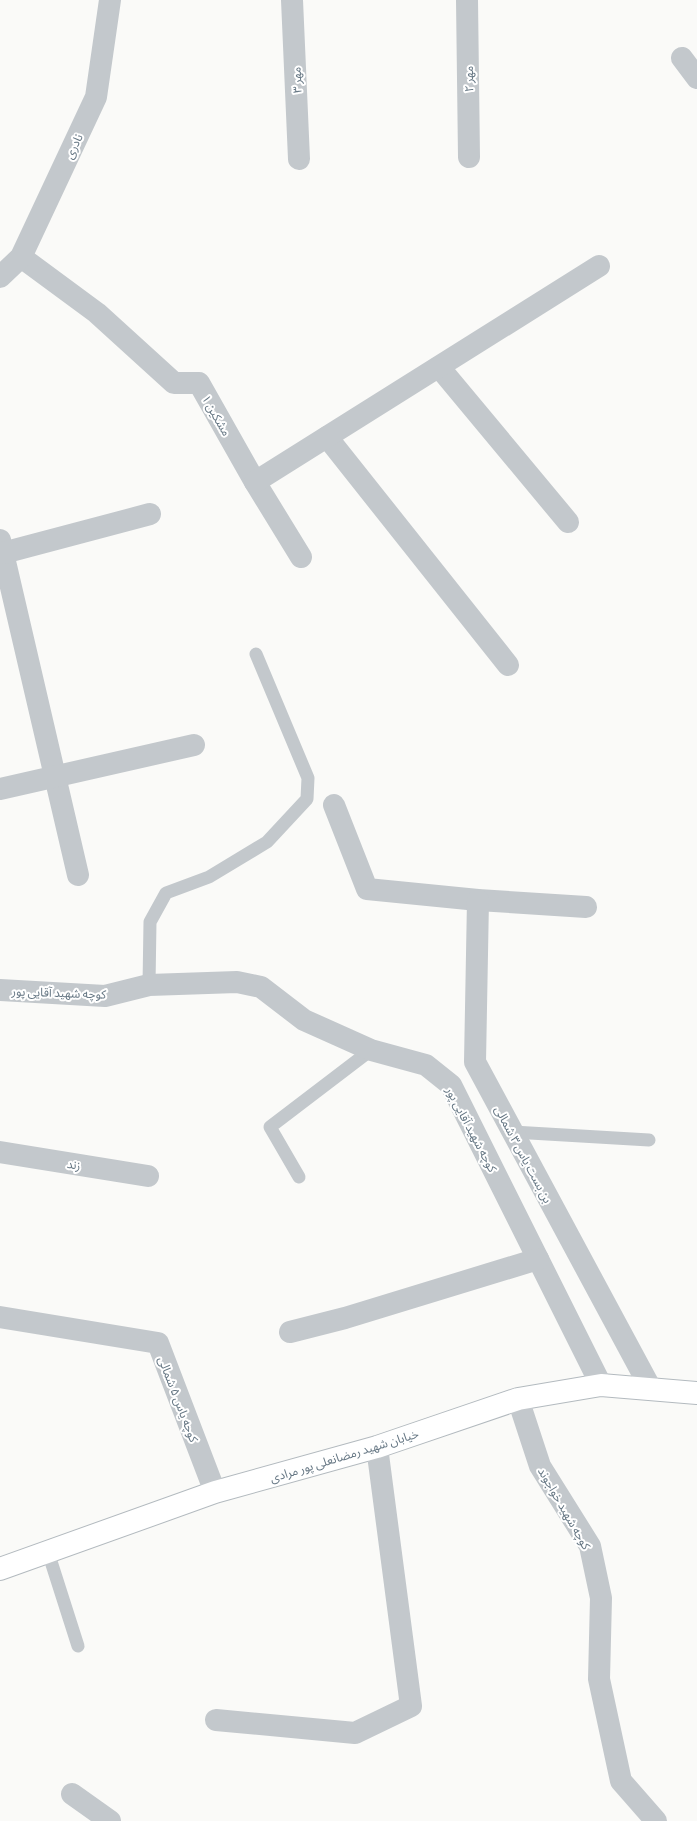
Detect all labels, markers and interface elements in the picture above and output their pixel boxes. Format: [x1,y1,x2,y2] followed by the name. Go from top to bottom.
[461,66,476,92] street label: مهر ۲
[289,67,304,93] street label: مهر ۳
[61,131,86,161] street label: نادری
[199,392,234,439] street label: مشکین ۱
[10,983,108,1003] street label: کوچه شهید آقایی پور
[441,1083,501,1176] street label: کوچه شهید آقایی پور
[492,1103,556,1205] street label: بن بست یاس ۳ شمالی
[66,1156,82,1173] street label: زند
[154,1354,202,1446] street label: کوچه یاس ۵ شمالی
[268,1426,421,1486] street label: خیابان شهید رمضانعلی پور مرادی
[534,1464,595,1553] street label: کوچه شهید خواجوند

